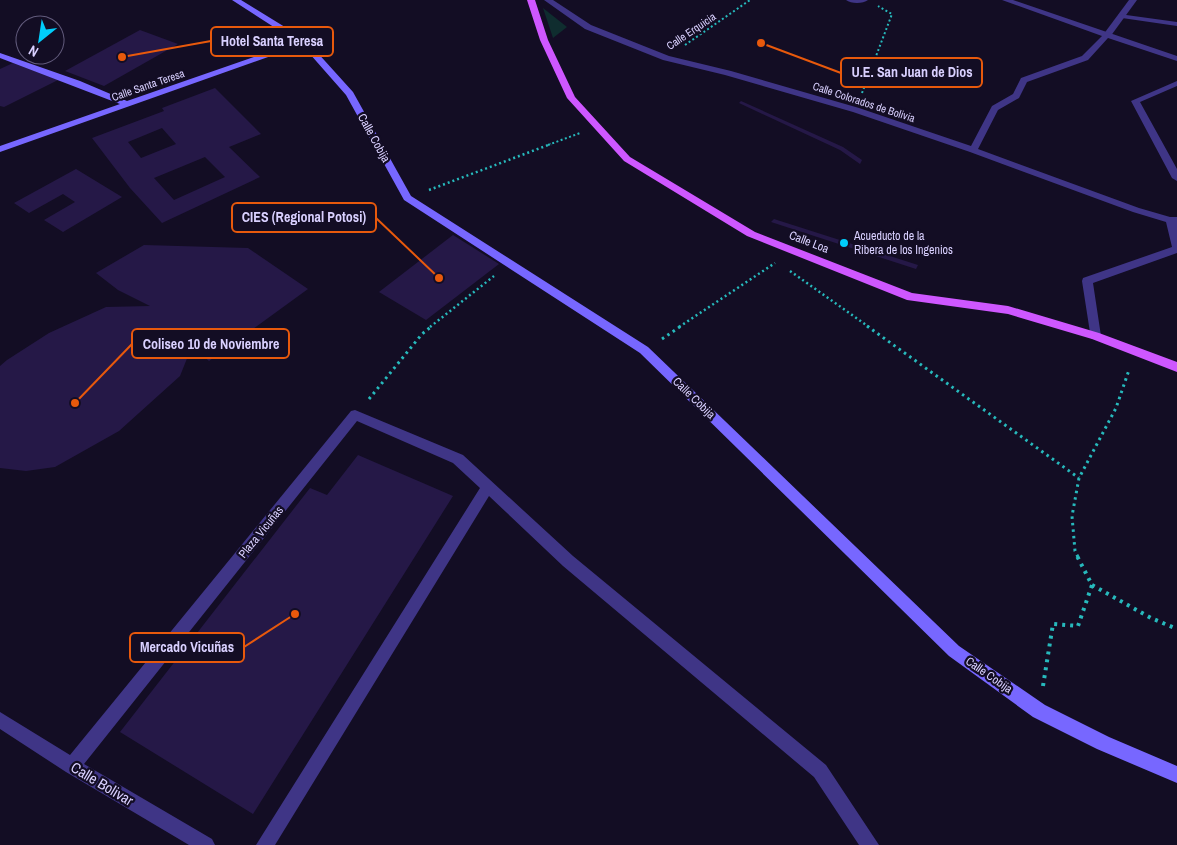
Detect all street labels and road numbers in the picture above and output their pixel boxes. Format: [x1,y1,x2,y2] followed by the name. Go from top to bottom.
[664,9,718,53] street label: Calle Erquicia
[110,66,186,104] street label: Calle Santa Teresa
[811,79,917,125] street label: Calle Colorados de Bolivia
[354,111,394,166] street label: Calle Cobija
[787,227,832,257] street label: Calle Loa
[669,374,719,423] street label: Calle Cobija
[235,503,287,561] street label: Plaza Vicuñas
[962,653,1016,697] street label: Calle Cobija
[67,757,138,811] street label: Calle Bolivar

